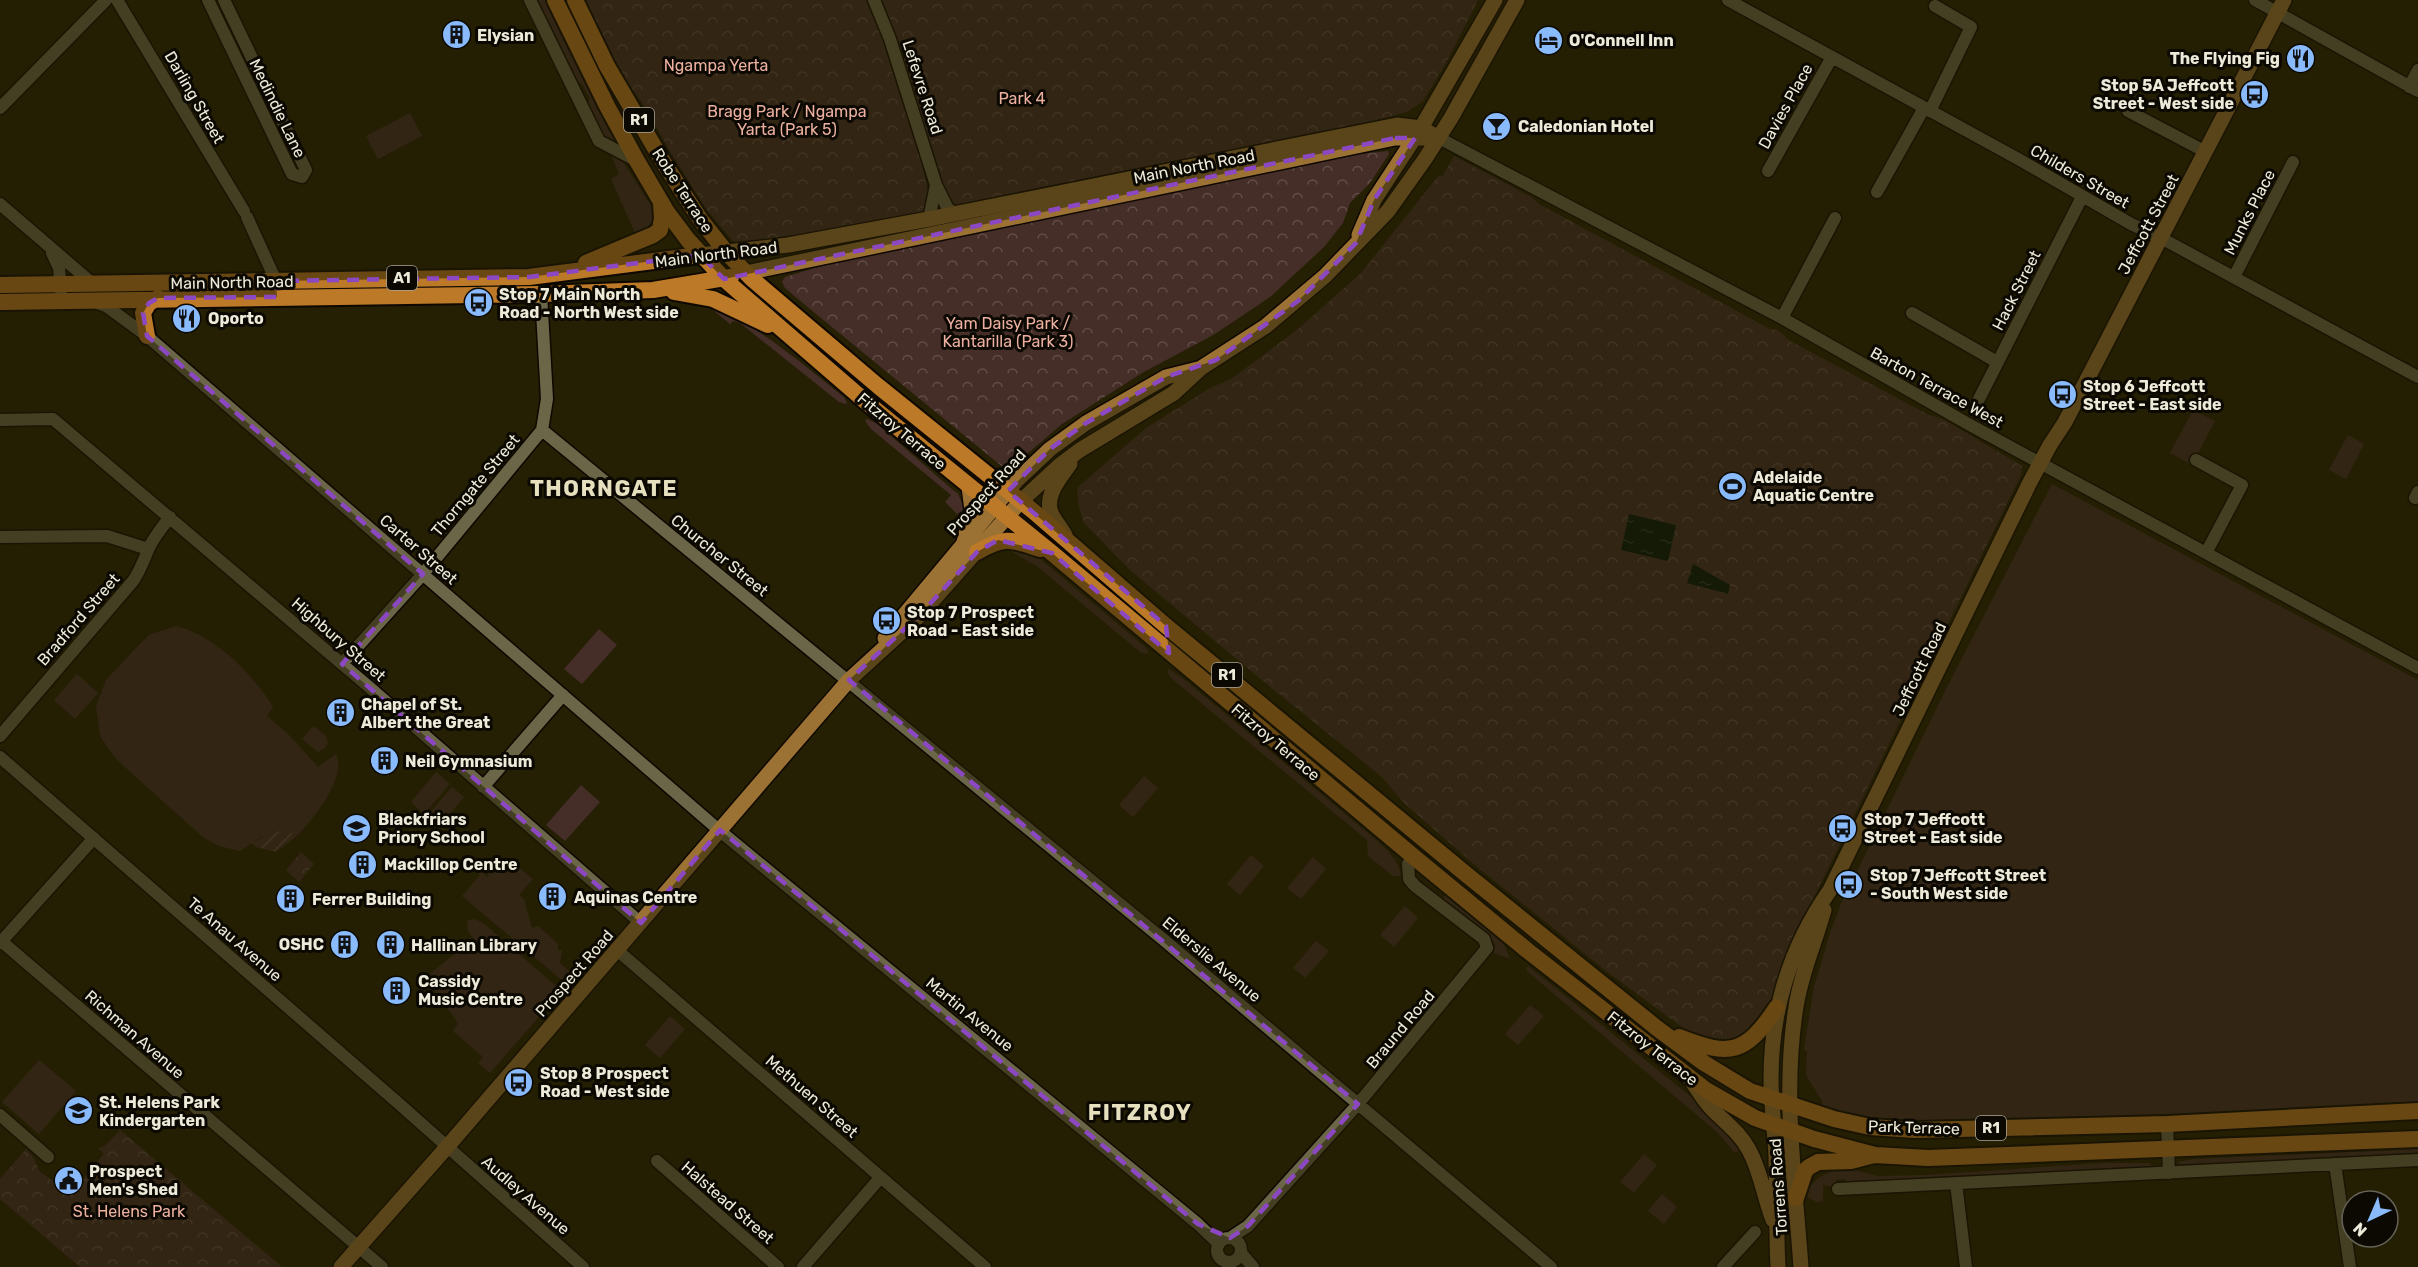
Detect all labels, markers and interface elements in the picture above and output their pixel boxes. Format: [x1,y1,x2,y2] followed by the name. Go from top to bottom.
[440,19,472,51] building icon: Elysian
[1532,24,1564,56] hotel icon: O'Connell Inn
[477,26,534,45] place label: Elysian
[1569,31,1674,50] place label: O'Connell Inn
[898,38,947,137] street label: Lefevre Road
[2285,42,2317,74] restaurant icon: The Flying Fig
[161,48,229,147] street label: Darling Street
[2170,49,2280,68] place label: The Flying Fig
[245,56,310,161] street label: Medindie Lane
[664,56,768,75] park label: Ngampa Yerta
[1754,60,1817,152] street label: Davies Place
[2093,76,2235,113] place label: Stop 5A Jeffcott Street - West side
[2239,78,2271,110] bus stop icon: Stop 5A Jeffcott Street - West side
[999,89,1046,108] park label: Park 4
[707,102,867,139] park label: Bragg Park / Ngampa Yarta (Park 5)
[624,108,654,132] road number: R1
[1481,110,1513,142] bar icon: Caledonian Hotel
[1518,117,1654,136] place label: Caledonian Hotel
[2027,140,2133,212] street label: Childers Street
[648,144,717,236] street label: Robe Terrace
[1132,145,1256,188] street label: Main North Road
[2220,166,2279,258] street label: Munks Place
[2114,171,2183,278] street label: Jeffcott Street
[654,238,778,271] street label: Main North Road
[1988,247,2045,333] street label: Hack Street
[387,266,417,290] road number: A1
[170,272,294,293] street label: Main North Road
[499,285,679,322] place label: Stop 7 Main North Road - North West side
[462,287,494,319] bus stop icon: Stop 7 Main North Road - North West side
[171,302,203,334] restaurant icon: Oporto
[208,309,264,328] place label: Oporto
[942,314,1074,351] park label: Yam Daisy Park / Kantarilla (Park 3)
[1867,343,2007,432] street label: Barton Terrace West
[2083,377,2222,414] place label: Stop 6 Jeffcott Street - East side
[2046,379,2078,411] bus stop icon: Stop 6 Jeffcott Street - East side
[854,389,950,474] street label: Fitzroy Terrace
[427,430,524,540] street label: Thorngate Street
[943,445,1030,539] street label: Prospect Road
[1753,468,1874,505] place label: Adelaide Aquatic Centre
[1716,470,1748,502] sports icon: Adelaide Aquatic Centre
[530,475,678,502] district label: THORNGATE
[376,510,461,588] street label: Carter Street
[667,510,772,600] street label: Churcher Street
[33,569,124,669] street label: Bradford Street
[288,593,390,685] street label: Highbury Street
[907,603,1035,640] place label: Stop 7 Prospect Road - East side
[870,605,902,637] bus stop icon: Stop 7 Prospect Road - East side
[1889,619,1950,719] street label: Jeffcott Road
[1212,663,1242,687] road number: R1
[361,695,491,732] place label: Chapel of St. Albert the Great
[324,697,356,729] building icon: Chapel of St. Albert the Great
[1228,700,1324,785] street label: Fitzroy Terrace
[368,745,400,777] building icon: Neil Gymnasium
[405,752,532,771] place label: Neil Gymnasium
[378,810,485,847] place label: Blackfriars Priory School
[1864,810,2003,847] place label: Stop 7 Jeffcott Street - East side
[341,812,373,844] school or university icon: Blackfriars Priory School
[1827,812,1859,844] bus stop icon: Stop 7 Jeffcott Street - East side
[347,848,379,880] building icon: Mackillop Centre
[384,855,518,874] place label: Mackillop Centre
[1870,866,2047,903] place label: Stop 7 Jeffcott Street - South West side
[1833,868,1865,900] bus stop icon: Stop 7 Jeffcott Street - South West side
[537,881,569,913] building icon: Aquinas Centre
[275,883,307,915] building icon: Ferrer Building
[574,888,697,907] place label: Aquinas Centre
[312,890,431,909] place label: Ferrer Building
[184,893,286,985] street label: Te Anau Avenue
[1159,913,1265,1006] street label: Elderslie Avenue
[531,926,617,1021] street label: Prospect Road
[329,928,361,960] building icon: OSHC
[374,929,406,961] building icon: Hallinan Library
[279,935,324,954] place label: OSHC
[411,936,538,955] place label: Hallinan Library
[418,972,523,1009] place label: Cassidy Music Centre
[922,973,1017,1055] street label: Martin Avenue
[381,974,413,1006] building icon: Cassidy Music Centre
[81,986,188,1083] street label: Richman Avenue
[1362,986,1439,1072] street label: Braund Road
[1604,1007,1702,1090] street label: Fitzroy Terrace
[762,1051,862,1142] street label: Methuen Street
[540,1064,670,1101] place label: Stop 8 Prospect Road - West side
[503,1066,535,1098] bus stop icon: Stop 8 Prospect Road - West side
[99,1093,220,1130] place label: St. Helens Park Kindergarten
[62,1095,94,1127] school or university icon: St. Helens Park Kindergarten
[1088,1099,1192,1126] district label: FITZROY
[1868,1116,1960,1139] street label: Park Terrace
[1976,1116,2006,1140] road number: R1
[1766,1138,1791,1236] street label: Torrens Road
[478,1152,574,1239] street label: Audley Avenue
[678,1157,778,1248] street label: Halstead Street
[89,1162,178,1199] place label: Prospect Men's Shed
[52,1164,84,1196] public building icon: Prospect Men's Shed
[2340,1189,2400,1249] north arrow
[73,1202,186,1221] park label: St. Helens Park
[2349,1219,2371,1240] text: N

